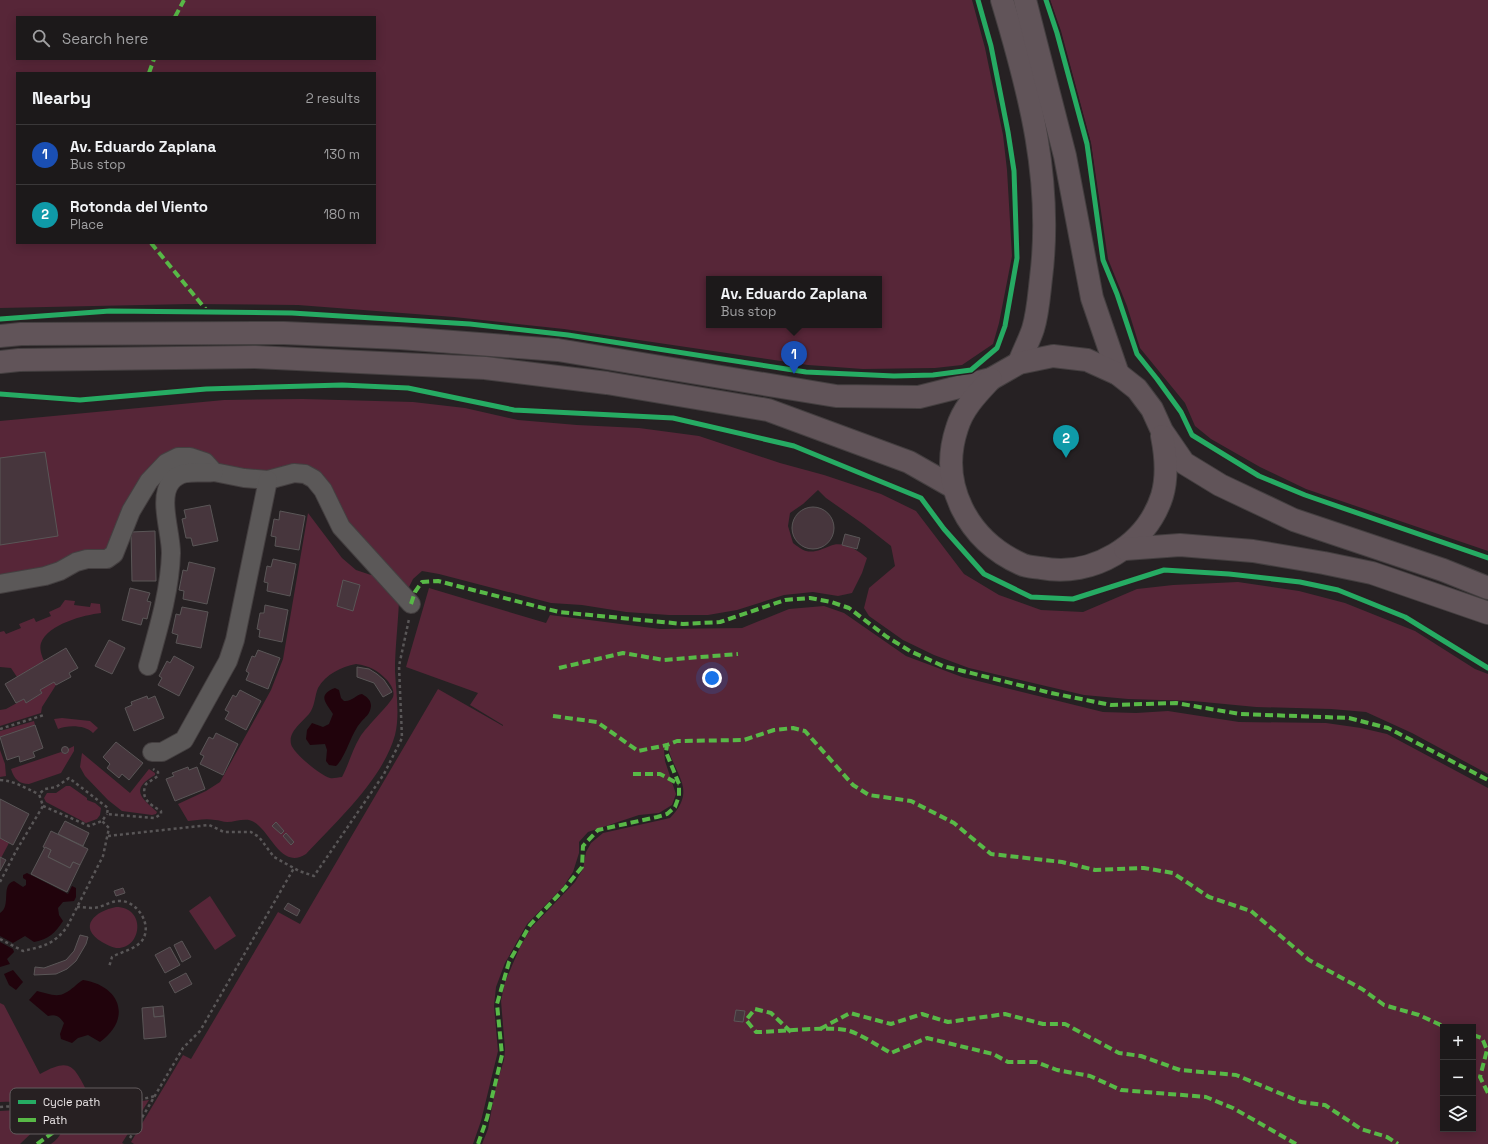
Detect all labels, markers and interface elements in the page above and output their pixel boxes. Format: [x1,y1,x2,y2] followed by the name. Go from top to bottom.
[16,16,376,60] search box
[30,27,52,49] icon: search
[62,29,148,48] text: Search here
[32,87,91,109] text: Nearby
[306,90,360,107] text: 2 results
[70,137,216,156] text: Av. Eduardo Zaplana
[42,146,48,163] text: 1
[324,146,360,163] text: 130 m
[70,156,126,173] text: Bus stop
[70,197,208,216] text: Rotonda del Viento
[41,206,49,223] text: 2
[324,206,360,223] text: 180 m
[70,216,104,233] text: Place
[706,276,882,328] popup
[721,284,867,303] text: Av. Eduardo Zaplana
[721,303,776,320] text: Bus stop
[781,341,807,374] pin: 1
[1053,425,1079,458] pin: 2
[702,668,722,688] your location
[1440,1024,1476,1132] map controls
[1440,1024,1476,1060] button: +
[1440,1060,1476,1096] button: −
[10,1088,142,1134] legend
[43,1095,100,1109] text: Cycle path
[1440,1096,1476,1132] button: layers
[43,1113,67,1127] text: Path

